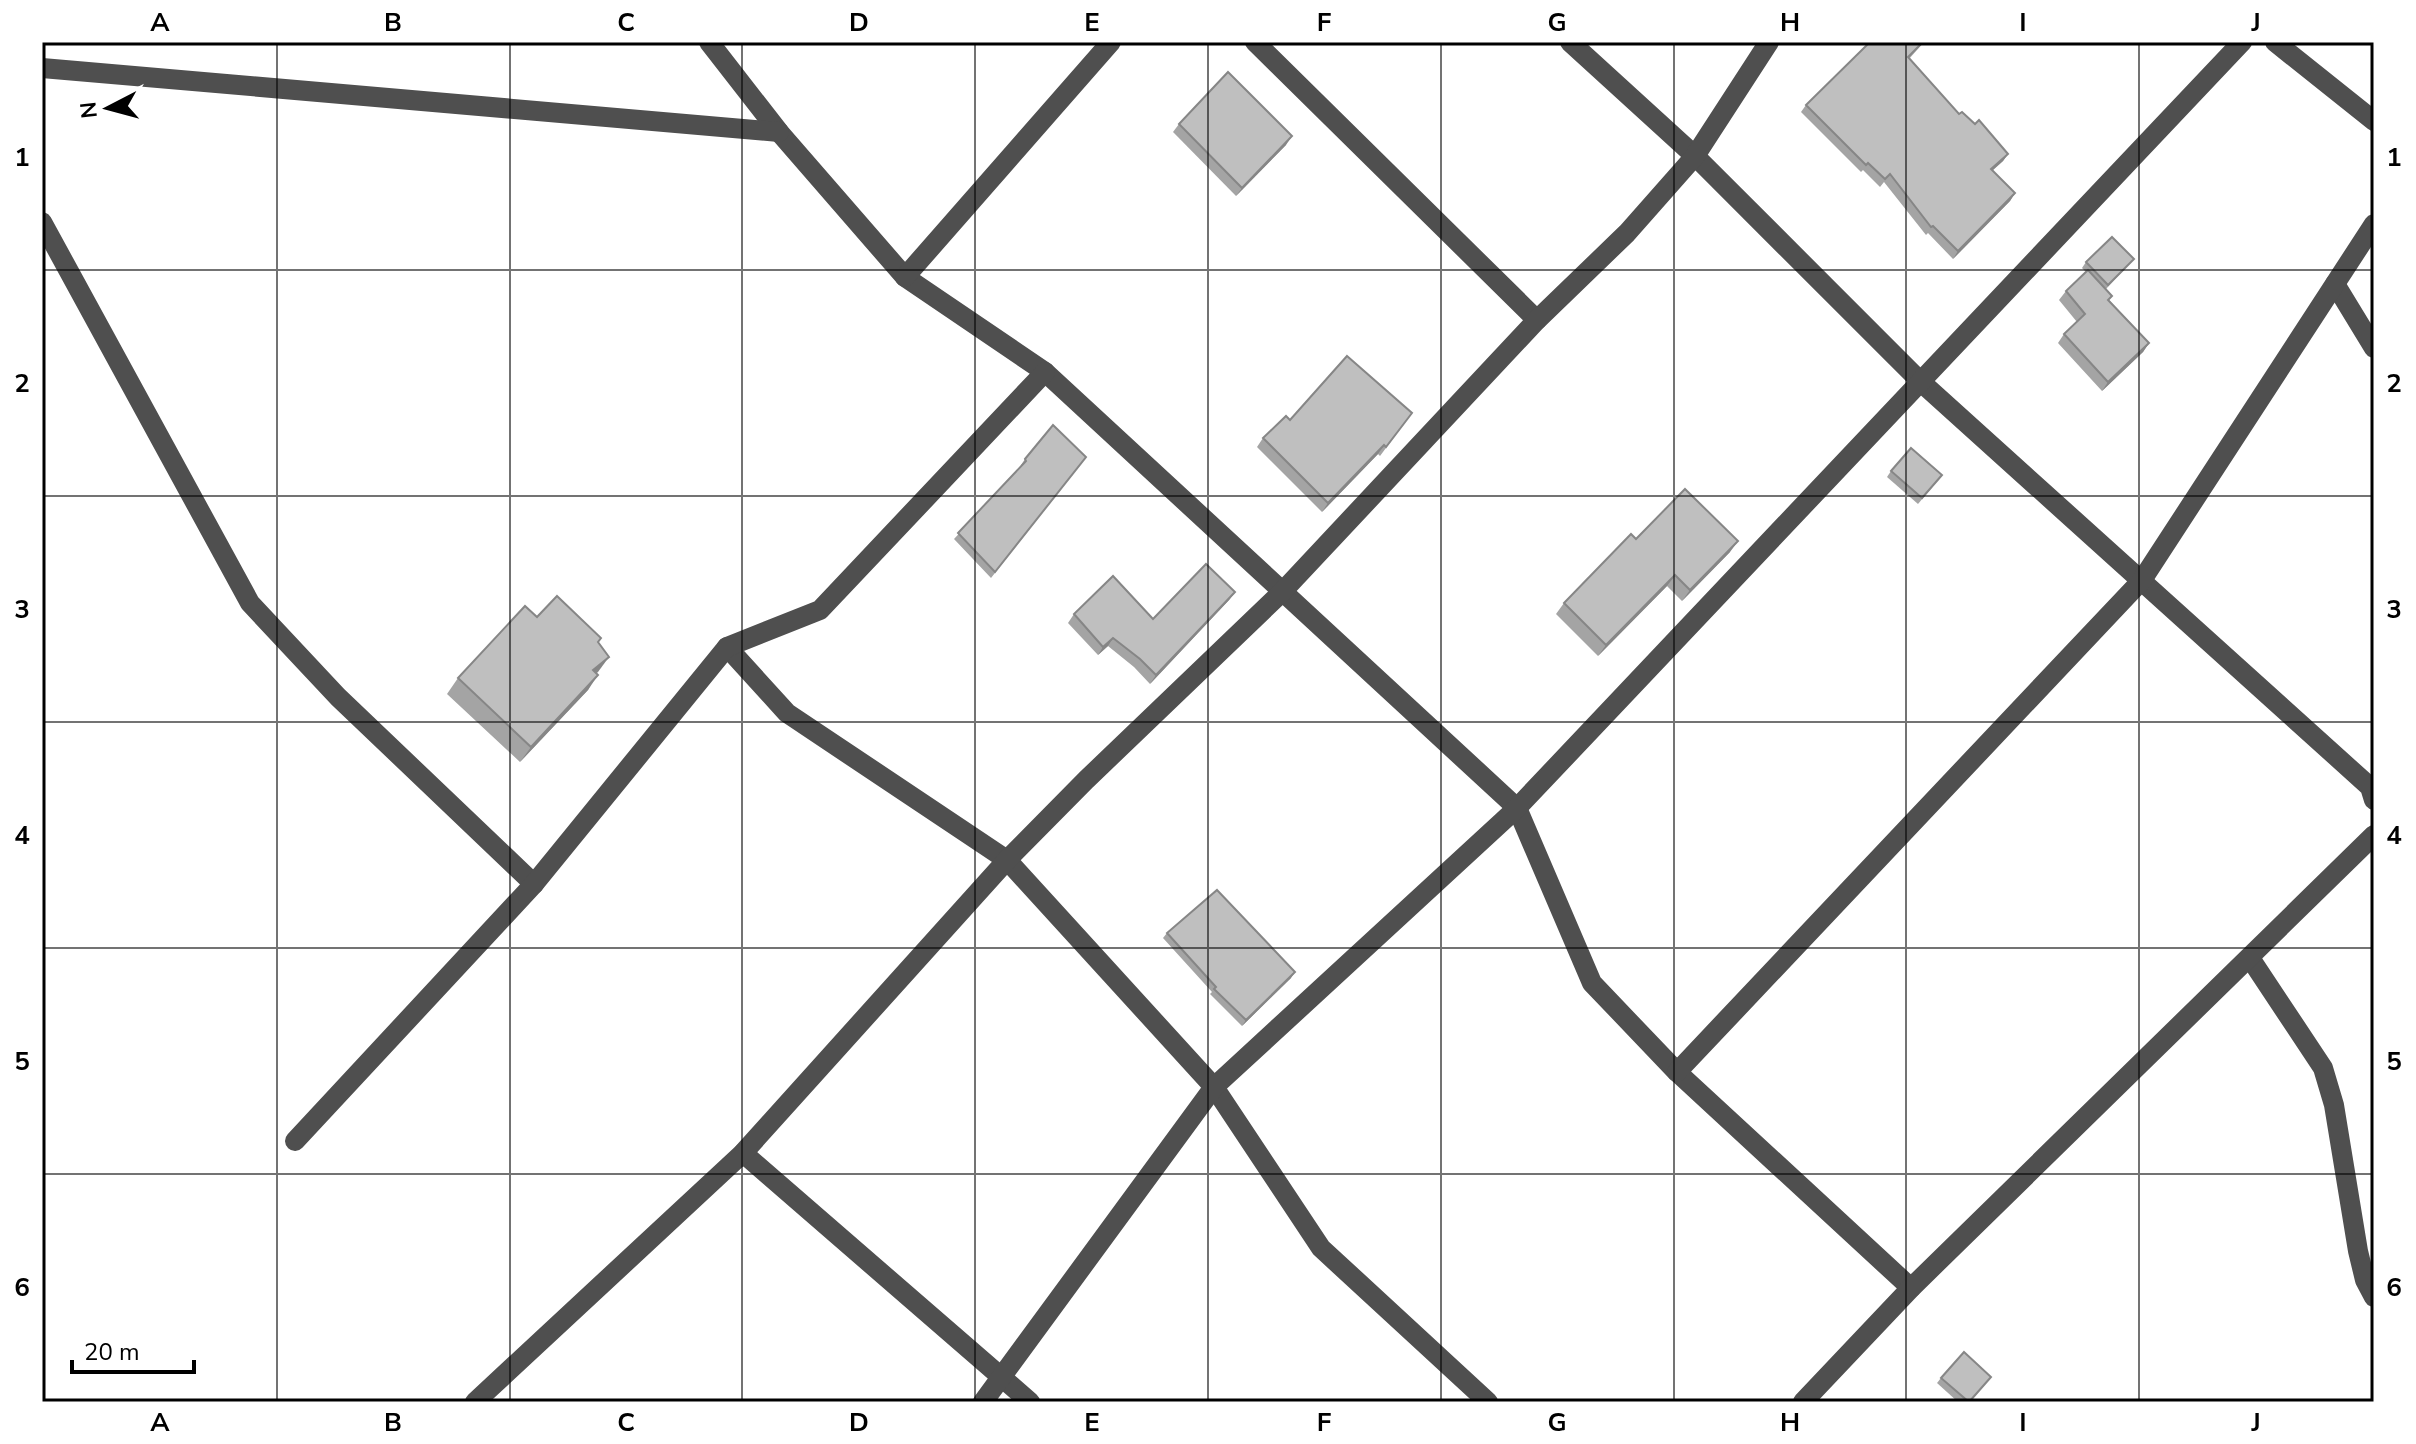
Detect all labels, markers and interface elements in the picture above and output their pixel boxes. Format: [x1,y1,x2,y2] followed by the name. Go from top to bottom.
[150,5,170,40] text: A
[384,5,402,40] text: B
[617,5,635,40] text: C
[849,5,869,40] text: D
[1084,5,1100,40] text: E
[1317,5,1331,40] text: F
[1547,5,1567,40] text: G
[1780,5,1800,40] text: H
[2019,5,2027,40] text: I
[2250,5,2261,40] text: J
[68,68,148,148] north arrow
[73,100,105,120] text: N
[14,140,30,175] text: 1
[2386,140,2402,175] text: 1
[14,366,30,401] text: 2
[2386,366,2402,401] text: 2
[14,592,30,627] text: 3
[2386,592,2402,627] text: 3
[14,818,30,853] text: 4
[2386,818,2402,853] text: 4
[14,1044,30,1079] text: 5
[2386,1044,2402,1079] text: 5
[14,1270,30,1305] text: 6
[2386,1270,2402,1305] text: 6
[72,1324,194,1374] scale bar
[84,1336,140,1368] text: 20 m
[150,1405,170,1440] text: A
[384,1405,402,1440] text: B
[617,1405,635,1440] text: C
[849,1405,869,1440] text: D
[1084,1405,1100,1440] text: E
[1317,1405,1331,1440] text: F
[1547,1405,1567,1440] text: G
[1780,1405,1800,1440] text: H
[2019,1405,2027,1440] text: I
[2250,1405,2261,1440] text: J

